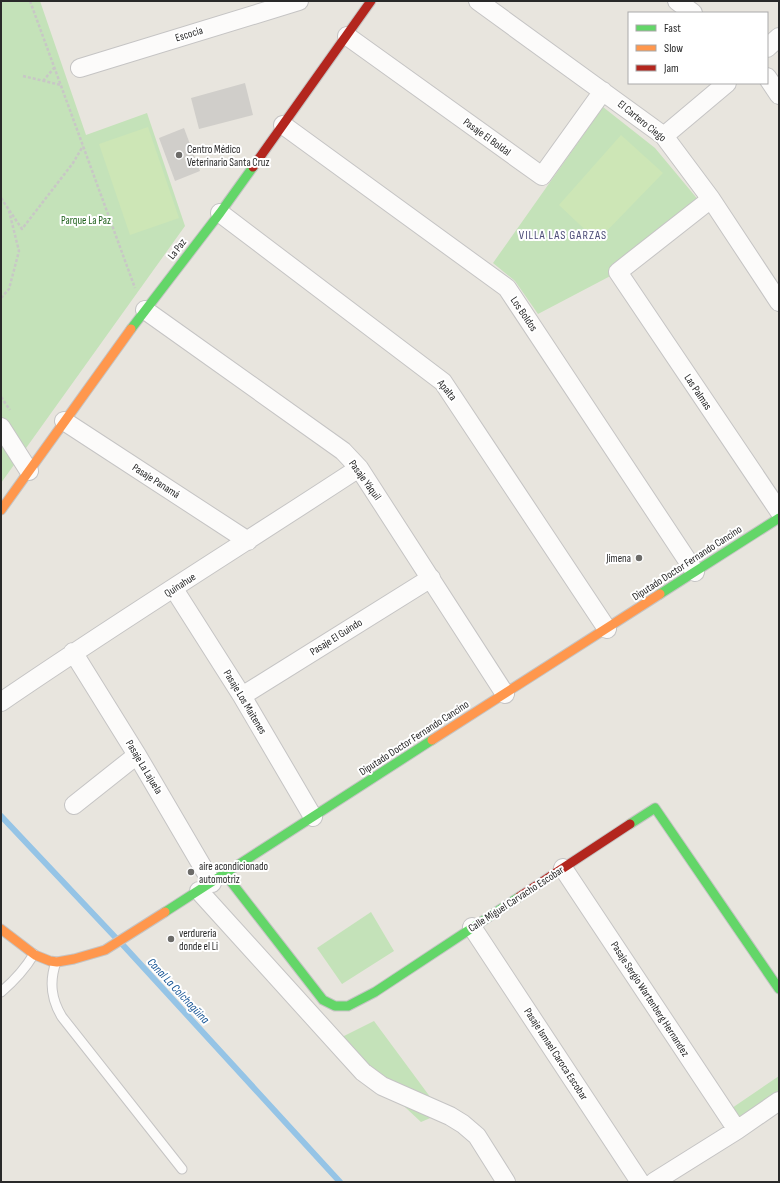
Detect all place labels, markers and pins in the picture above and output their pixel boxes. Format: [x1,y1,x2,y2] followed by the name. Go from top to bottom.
[187,143,269,169] place label: Centro Médico Veterinario Santa Cruz
[174,150,184,160] marker: Centro Médico Veterinario Santa Cruz
[605,552,631,565] place label: Jimena
[634,553,644,563] marker: Jimena
[199,860,268,886] place label: aire acondicionado automotriz
[186,867,196,877] marker: aire acondicionado automotriz
[179,927,218,953] place label: verdureria donde el Li
[166,934,176,944] marker: verdureria donde el Li

